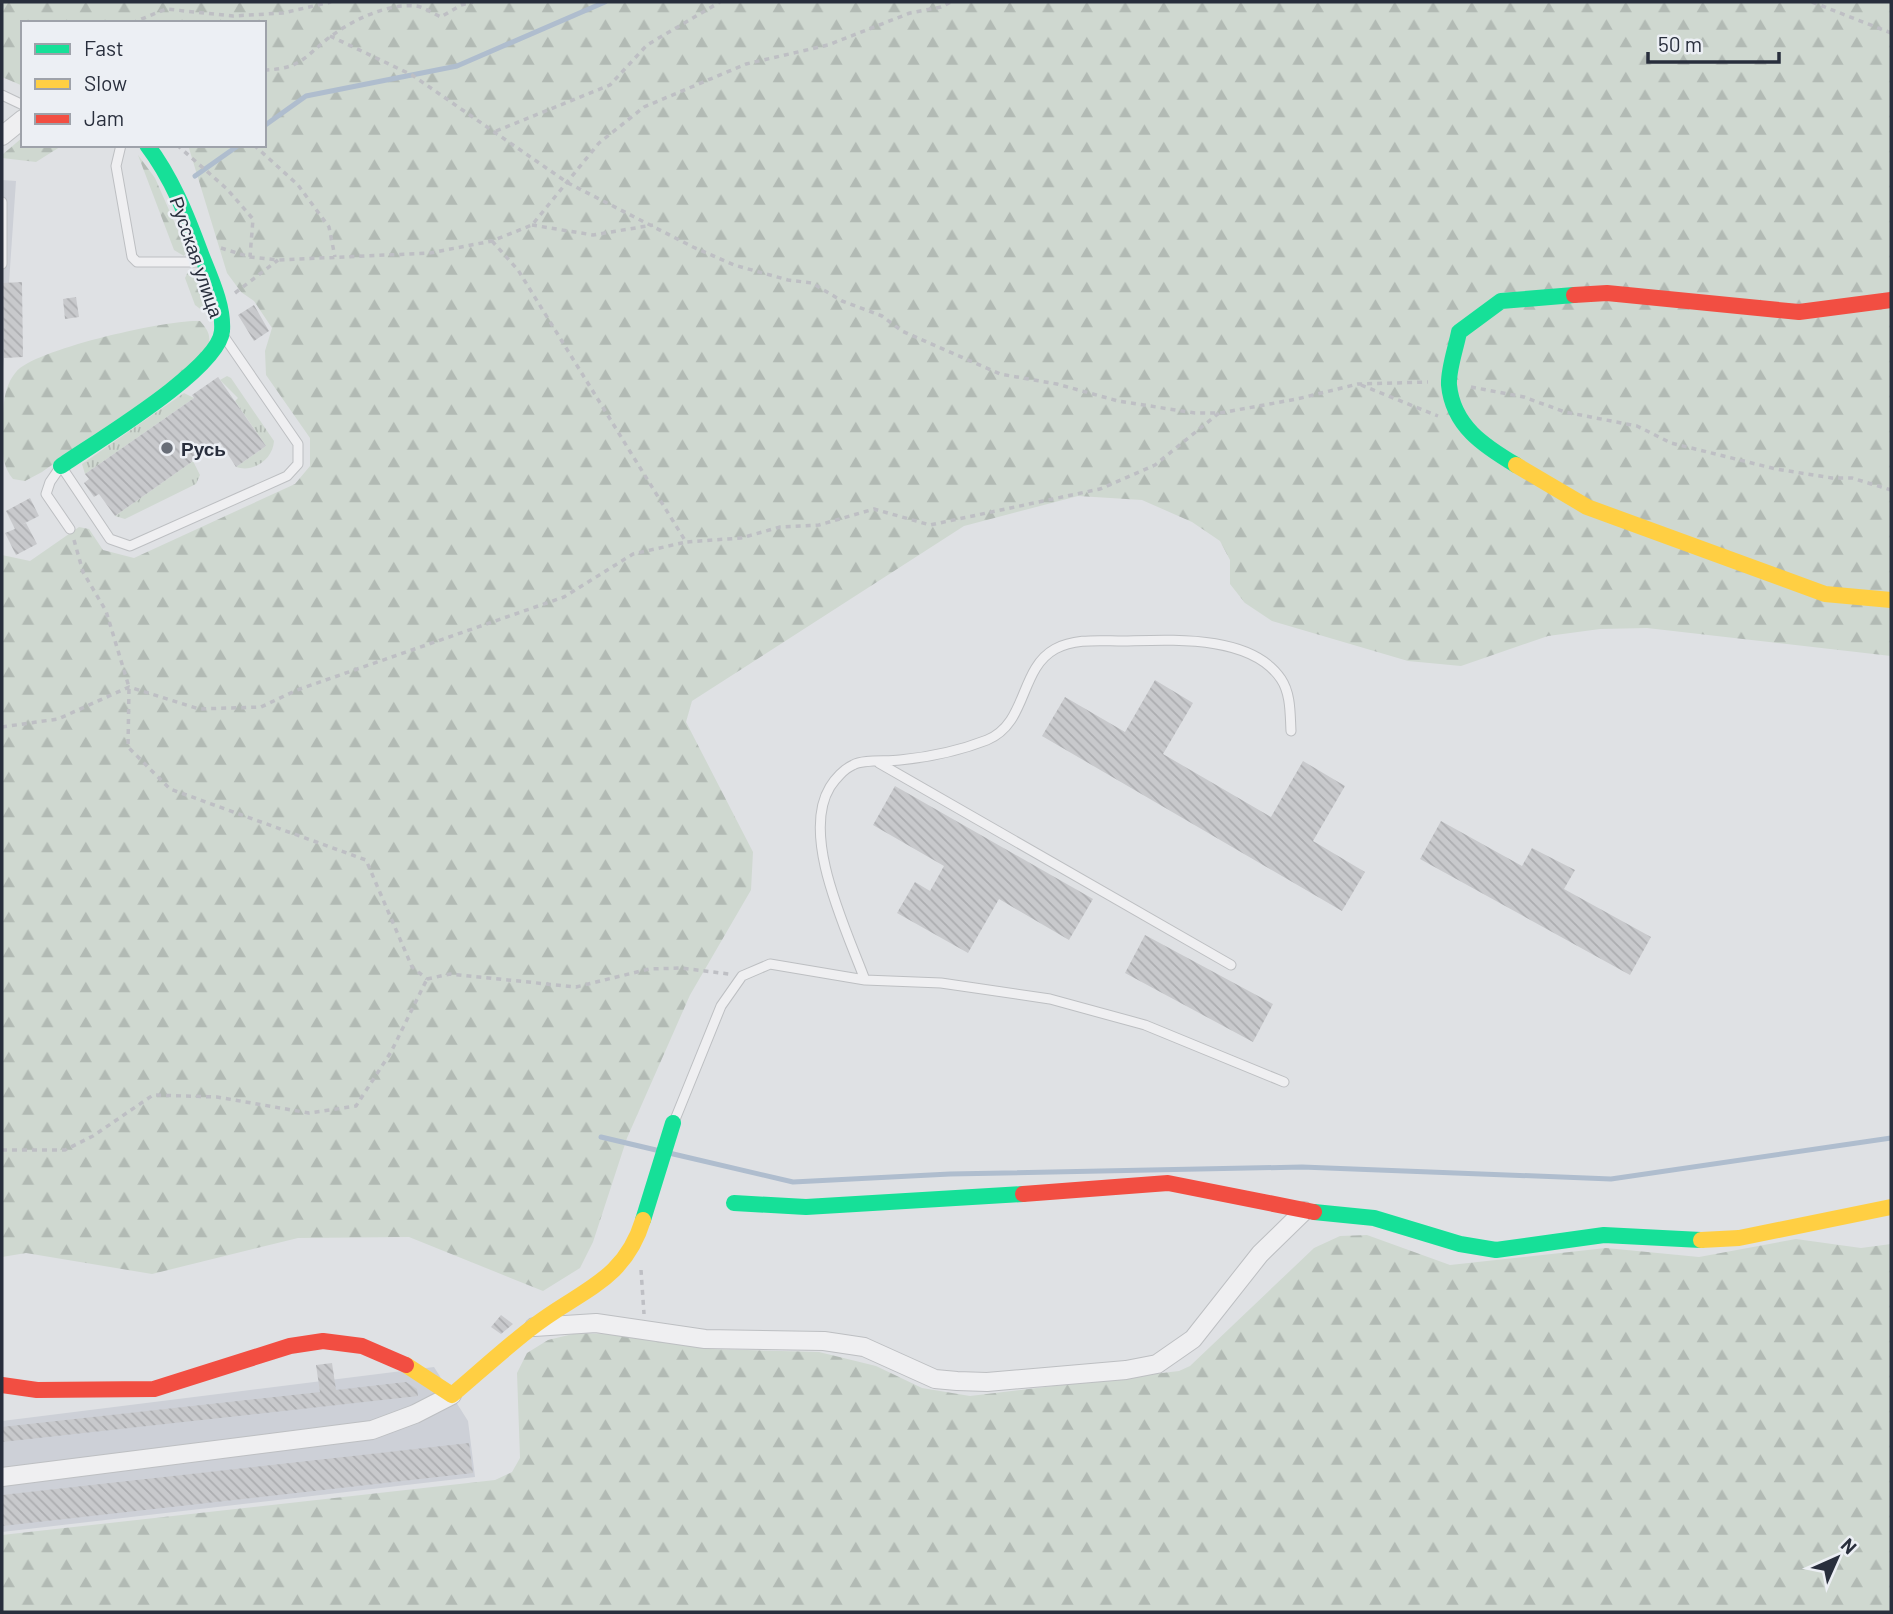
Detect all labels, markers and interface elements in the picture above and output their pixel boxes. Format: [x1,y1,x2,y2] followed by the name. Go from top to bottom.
[21,21,266,147] legend
[1648,21,1779,65] scale bar
[1658,31,1702,56] text: 50 m
[84,35,124,60] text: Fast
[84,70,127,95] text: Slow
[84,105,124,130] text: Jam
[166,193,229,321] street label: Русская улица
[181,437,226,460] place label: Русь
[159,440,175,456] marker: Русь
[1802,1523,1872,1593] north arrow
[1837,1533,1862,1558] text: N

